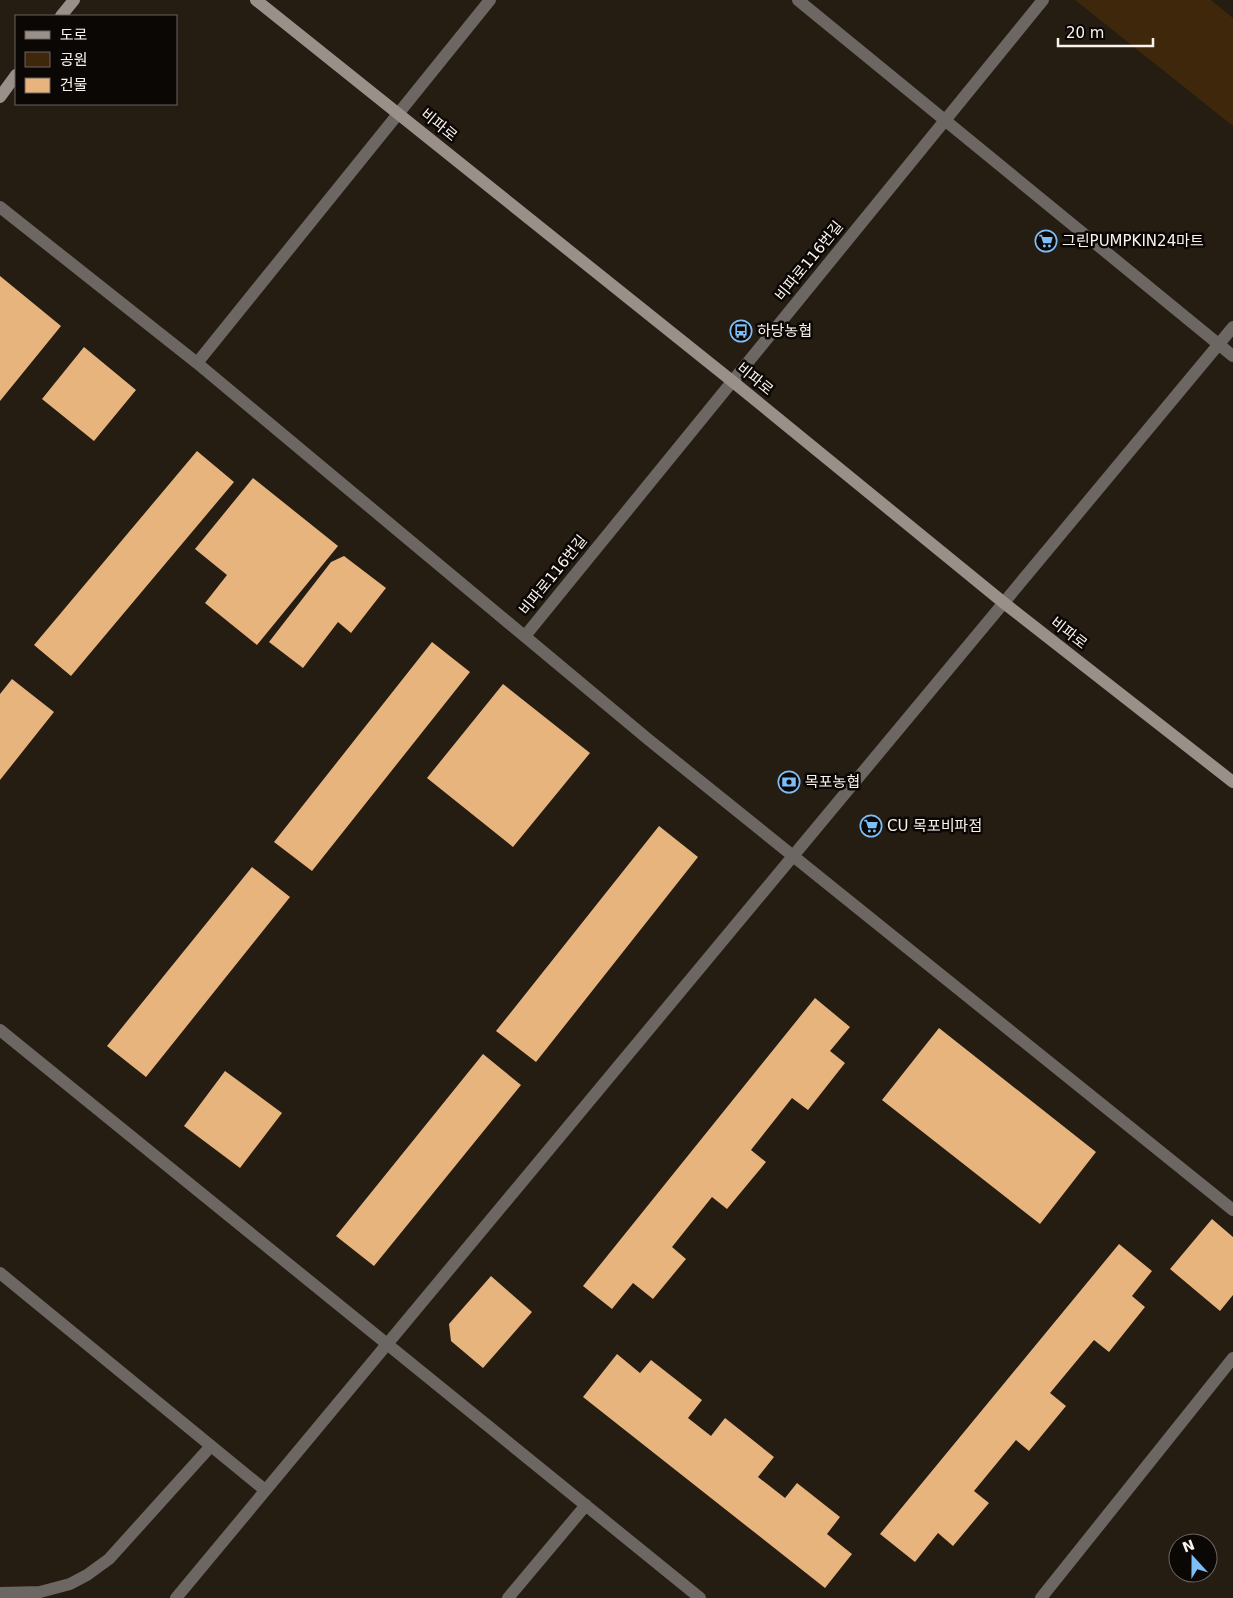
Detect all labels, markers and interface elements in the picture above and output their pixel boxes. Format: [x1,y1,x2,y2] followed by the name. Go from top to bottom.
[15,15,178,105] legend
[1058,15,1153,47] scale bar
[1066,24,1104,42] text: 20 m
[60,26,88,44] text: 도로
[60,51,88,69] text: 공원
[60,76,88,94] text: 건물
[417,105,461,145] street label: 비파로
[771,217,847,305] street label: 비파로116번길
[1034,229,1058,253] supermarket icon: 그린PUMPKIN24마트
[1062,232,1204,250] place label: 그린PUMPKIN24마트
[729,319,753,343] bus stop icon: 하당농협
[757,322,812,340] place label: 하당농협
[733,359,777,399] street label: 비파로
[515,531,591,619] street label: 비파로116번길
[1047,613,1091,653] street label: 비파로
[777,770,801,794] bank icon: 목포농협
[805,773,860,791] place label: 목포농협
[859,814,883,838] supermarket icon: CU 목포비파점
[887,817,982,835] place label: CU 목포비파점
[1168,1533,1218,1583] north arrow
[1180,1536,1197,1555] text: N

